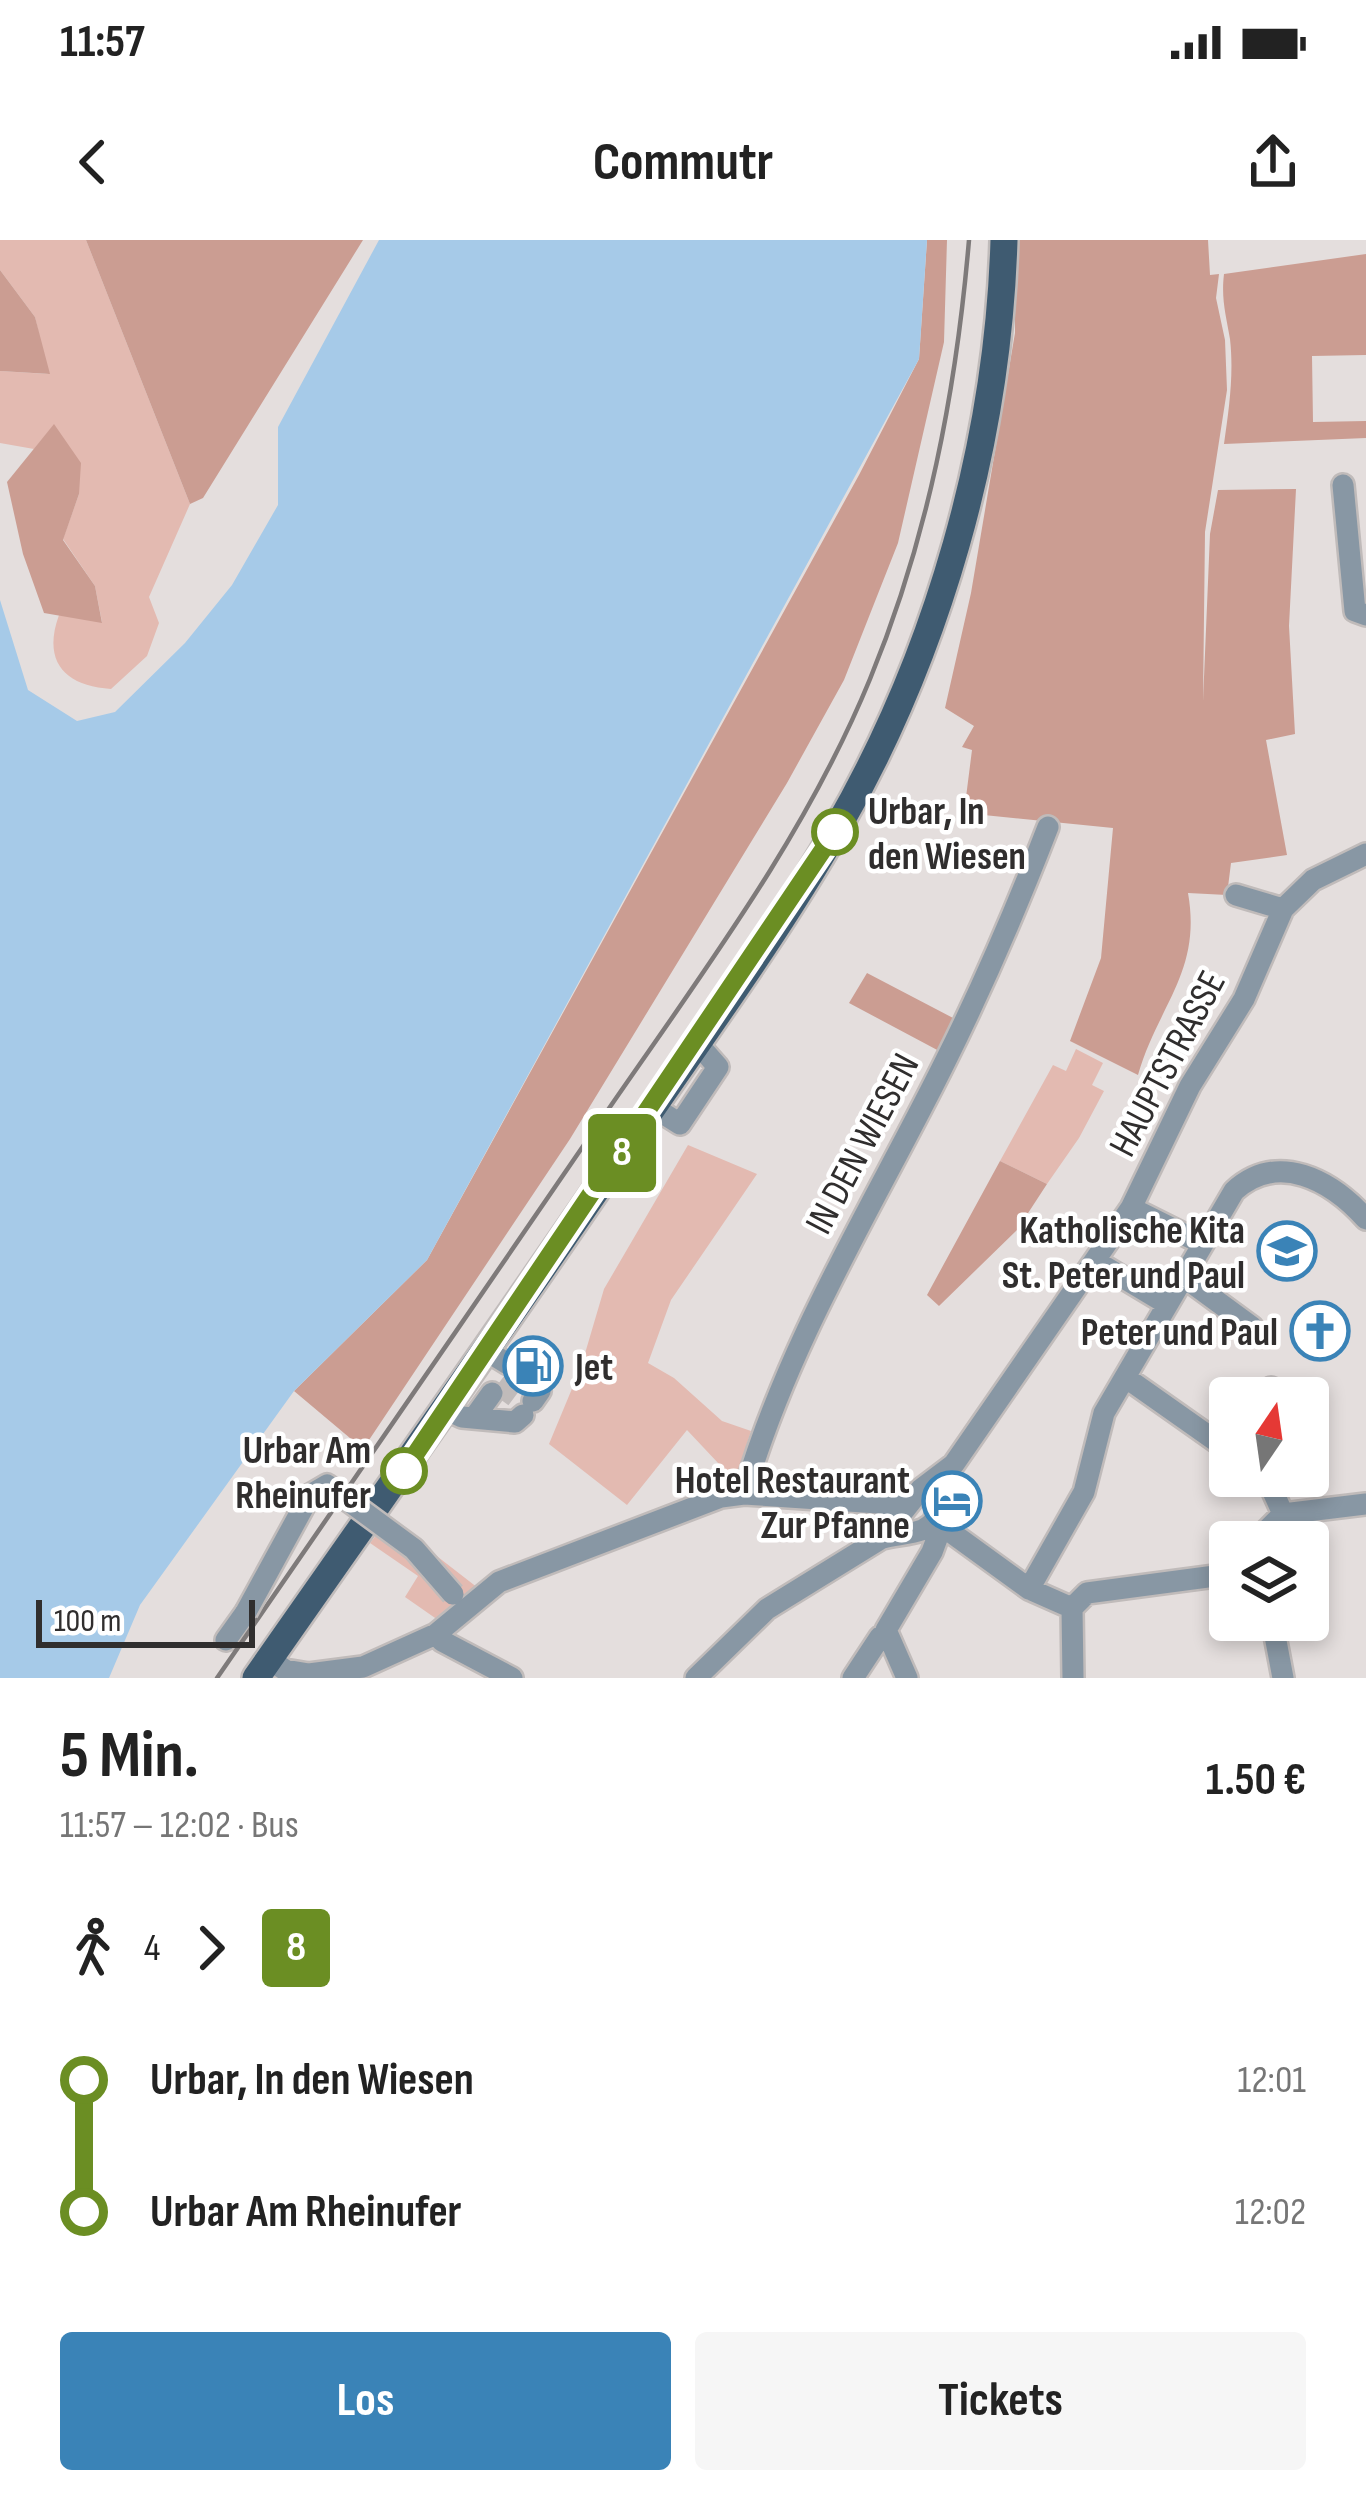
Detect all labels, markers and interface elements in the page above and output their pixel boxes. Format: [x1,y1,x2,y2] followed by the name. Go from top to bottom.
[60,15,145,70] text: 11:57
[60,129,126,195] icon: back
[1240,129,1306,195] icon: share
[593,130,773,195] text: Commutr
[868,789,1026,881] place label: Urbar, In den Wiesen
[813,810,857,854] marker: Urbar, In den Wiesen
[1100,964,1237,1165] street label: HAUPTSTRASSE
[796,1046,930,1242] street label: IN DEN WIESEN
[583,1114,661,1192] line badge: 8
[612,1127,632,1178] text: 8
[1002,1208,1245,1300] place label: Katholische Kita St. Peter und Paul
[1256,1220,1318,1282] school or university icon: Katholische Kita St. Peter und Paul
[1289,1300,1351,1362] church icon: Peter und Paul
[1081,1310,1278,1357] place label: Peter und Paul
[502,1335,564,1397] fuel station icon: Jet
[574,1345,613,1392] place label: Jet
[1209,1377,1329,1497] north arrow
[1209,1377,1329,1641] map controls
[235,1428,371,1520] place label: Urbar Am Rheinufer
[382,1449,426,1493] marker: Urbar Am Rheinufer
[675,1458,910,1550] place label: Hotel Restaurant Zur Pfanne
[921,1470,983,1532] hotel icon: Hotel Restaurant Zur Pfanne
[1209,1521,1329,1641] button: layers
[36,1594,255,1647] scale bar
[54,1601,121,1641] text: 100 m
[60,1717,199,1796] text: 5 Min.
[1206,1753,1306,1808] text: 1.50 €
[60,1802,299,1849] text: 11:57 – 12:02 · Bus
[60,1915,126,1981] icon: walk
[178,1915,244,1981] icon: forward
[286,1922,306,1973] text: 8
[144,1925,160,1972] text: 4
[150,2053,474,2108] text: Urbar, In den Wiesen
[1237,2057,1306,2104] text: 12:01
[150,2185,462,2240] text: Urbar Am Rheinufer
[1235,2189,1306,2236] text: 12:02
[60,2332,671,2470] button: Los
[695,2332,1306,2470] button: Tickets

